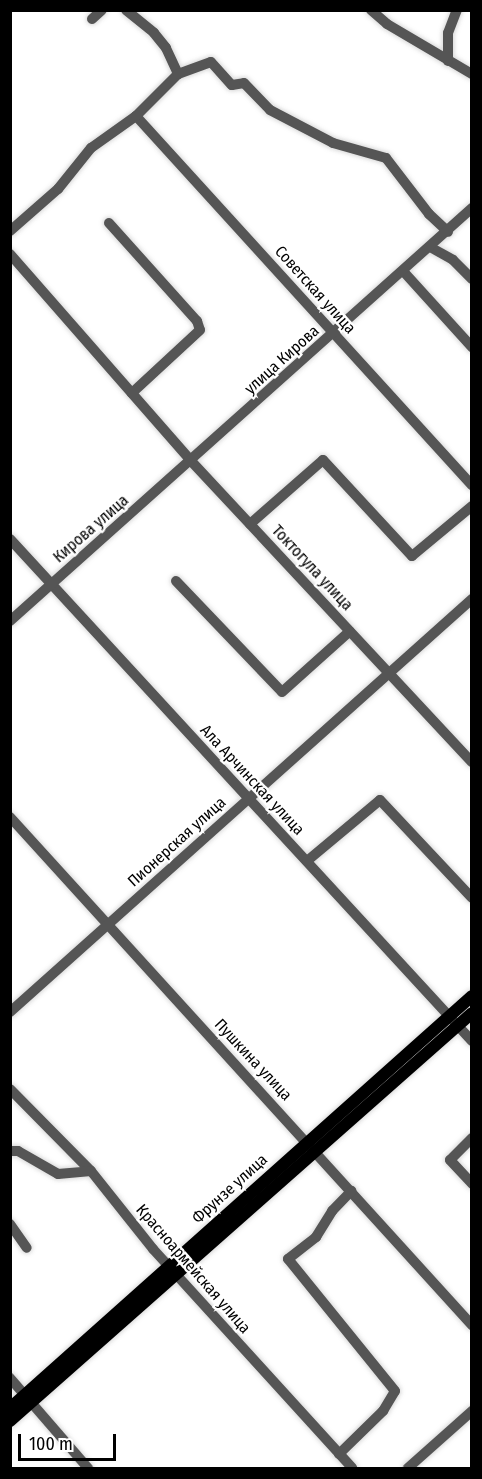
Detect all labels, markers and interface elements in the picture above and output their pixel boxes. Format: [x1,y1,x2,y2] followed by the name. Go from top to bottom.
[271,242,359,338] street label: Советская улица
[241,322,323,398] street label: улица Кирова
[49,491,133,567] street label: Кирова улица
[267,521,357,615] street label: Токтогула улица
[196,721,308,839] street label: Ала Арчинская улица
[124,793,230,891] street label: Пионерская улица
[210,1015,296,1105] street label: Пушкина улица
[188,1150,272,1228] street label: Фрунзе улица
[132,1201,254,1337] street label: Красноармейская улица
[21,1422,118,1460] scale bar
[29,1433,73,1455] text: 100 m

